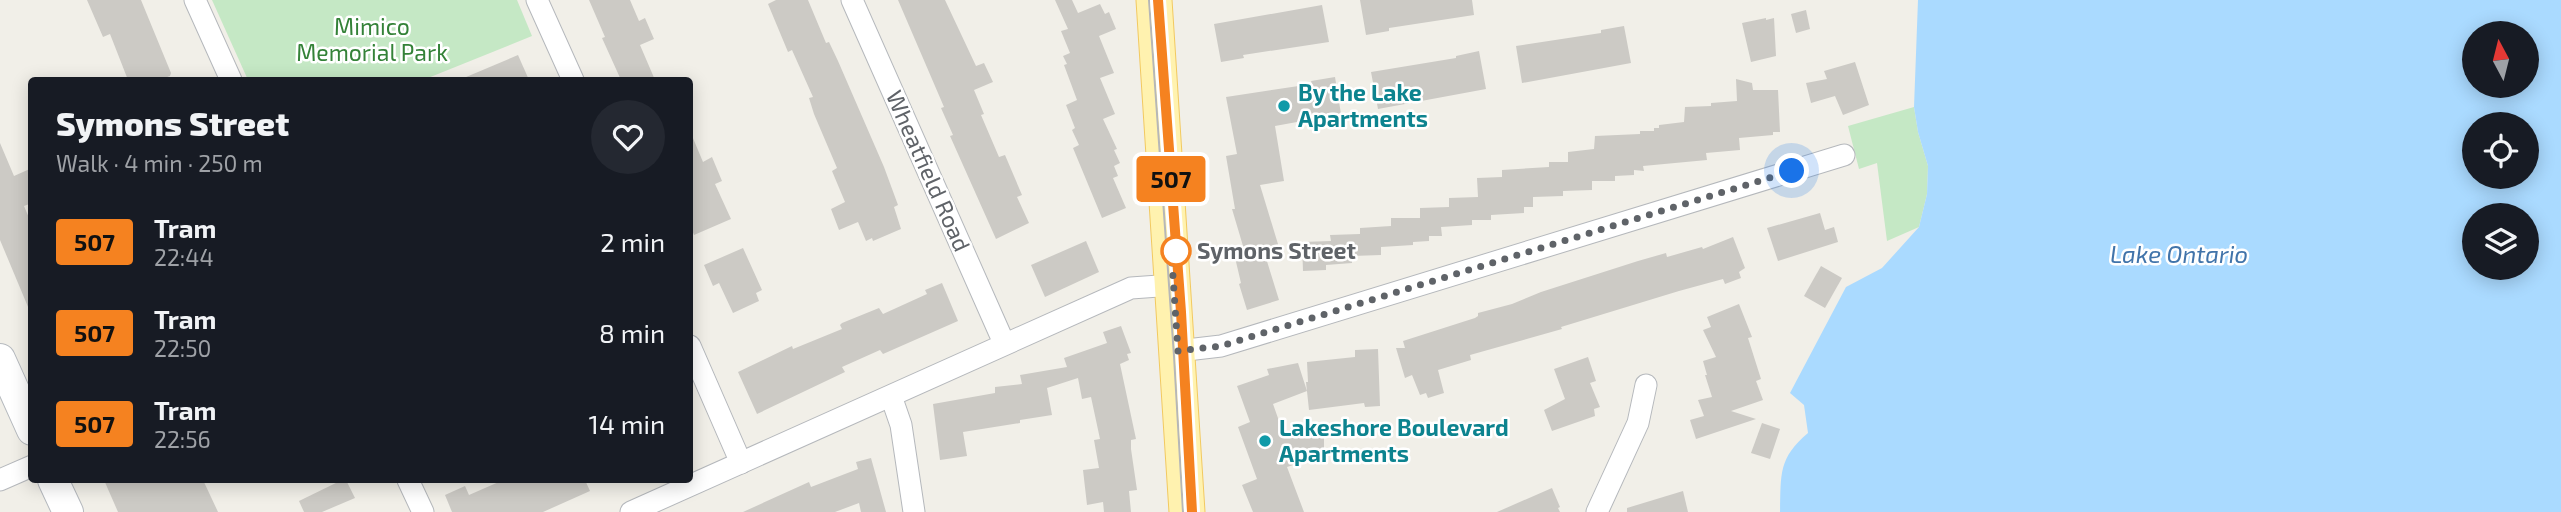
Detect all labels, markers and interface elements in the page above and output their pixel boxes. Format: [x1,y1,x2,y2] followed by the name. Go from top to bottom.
[296,12,448,66] park label: Mimico Memorial Park
[2462,21,2539,98] north arrow
[2462,21,2539,280] map controls
[1298,78,1428,132] place label: By the Lake Apartments
[881,86,977,255] street label: Wheatfield Road
[1276,98,1292,114] marker: By the Lake Apartments
[591,100,665,174] button: heart
[56,103,289,143] text: Symons Street
[2462,112,2539,189] button: locate
[56,149,263,177] text: Walk · 4 min · 250 m
[1774,153,1809,188] your location
[1131,156,1211,202] line badge: 507
[1150,164,1192,193] text: 507
[2462,203,2539,280] button: layers
[154,212,216,243] text: Tram
[600,226,665,257] text: 2 min
[74,227,115,256] text: 507
[1161,236,1191,266] marker: Symons Street
[1197,236,1356,264] place label: Symons Street
[2110,239,2248,268] water label: Lake Ontario
[154,243,214,271] text: 22:44
[154,303,216,334] text: Tram
[599,317,665,348] text: 8 min
[74,318,115,347] text: 507
[154,334,211,362] text: 22:50
[154,394,216,425] text: Tram
[589,408,665,439] text: 14 min
[74,409,115,438] text: 507
[1279,413,1509,467] place label: Lakeshore Boulevard Apartments
[154,425,211,453] text: 22:56
[1257,433,1273,449] marker: Lakeshore Boulevard Apartments

